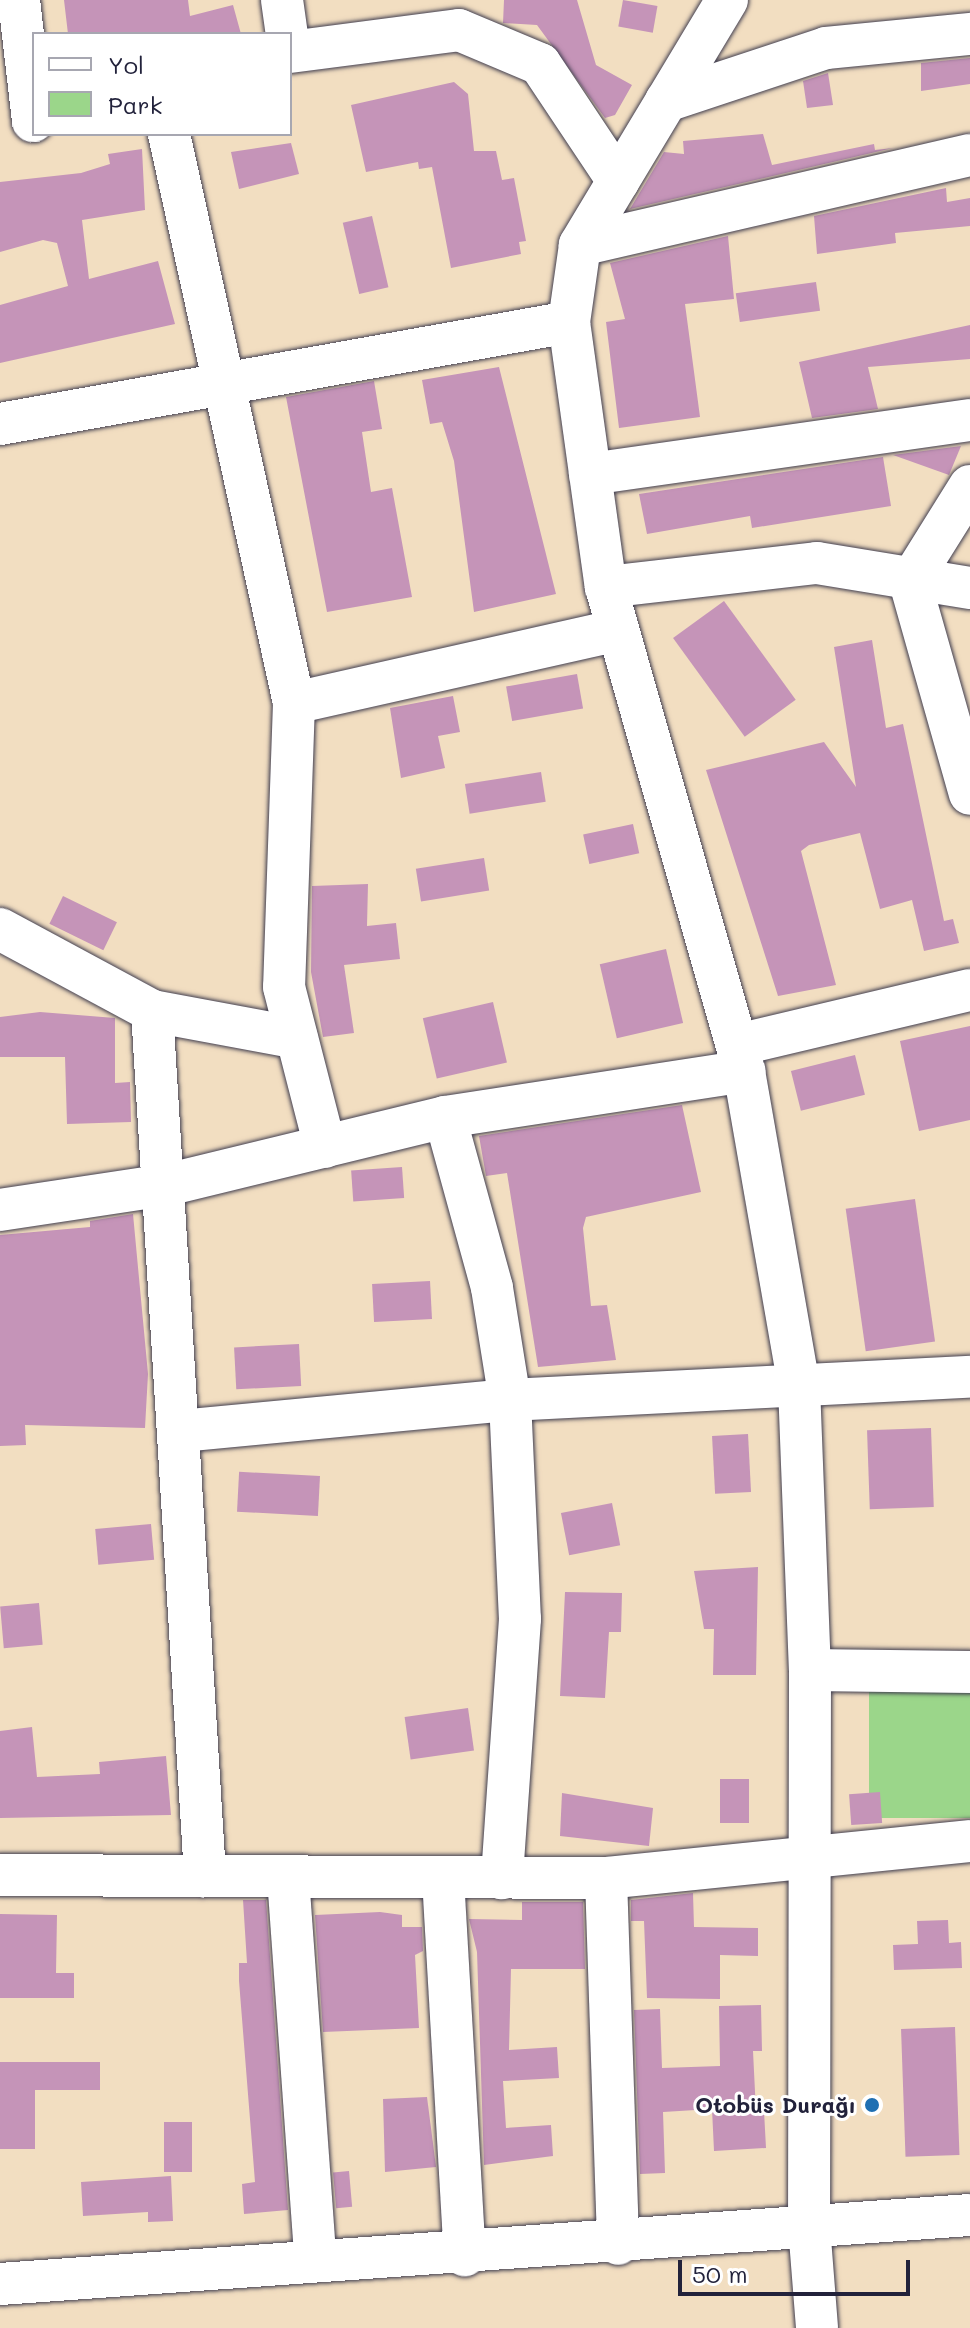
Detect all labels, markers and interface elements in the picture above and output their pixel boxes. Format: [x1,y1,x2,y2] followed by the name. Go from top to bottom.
[32,32,292,136] legend
[108,49,144,80] text: Yol
[108,89,162,120] text: Park
[695,2092,856,2118] place label: Otobüs Durağı
[863,2096,881,2114] marker: Otobüs Durağı
[682,2244,914,2294] scale bar
[692,2258,748,2289] text: 50 m

